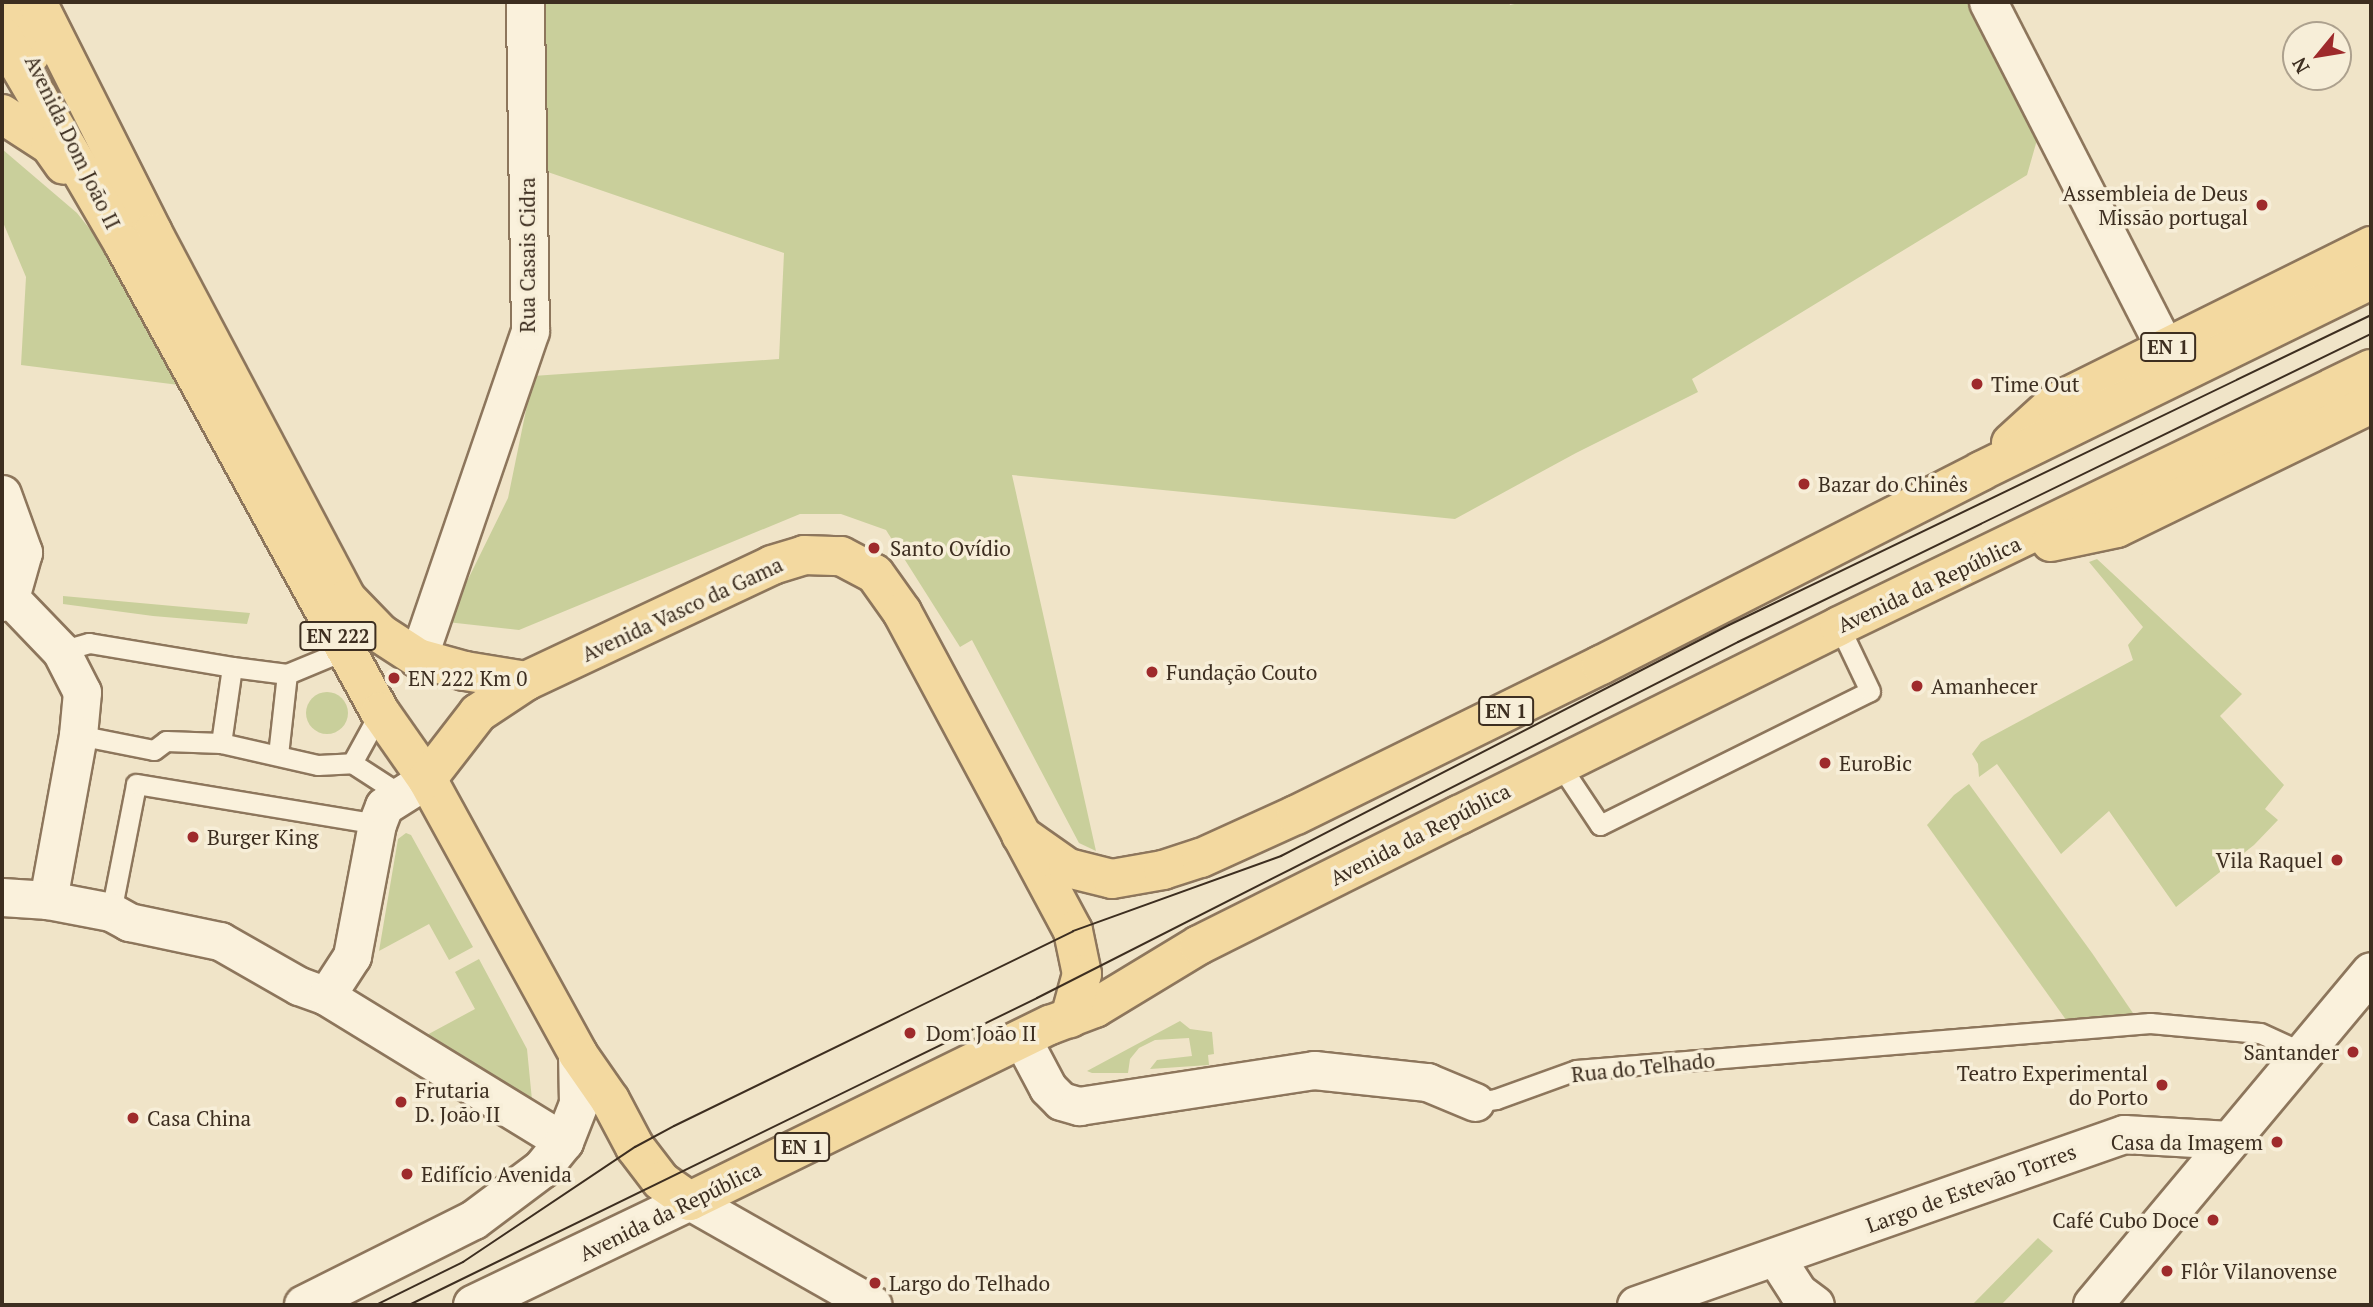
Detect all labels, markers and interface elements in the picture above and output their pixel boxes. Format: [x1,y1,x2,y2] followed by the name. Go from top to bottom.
[2282,21,2352,91] north arrow
[20,51,126,233] street label: Avenida Dom João II
[2286,53,2315,78] text: N
[514,177,540,333] street label: Rua Casais Cidra
[2063,180,2248,230] place label: Assembleia de Deus Missão portugal
[2254,197,2270,213] marker: Assembleia de Deus Missão portugal
[2140,332,2196,362] road number: EN 1
[1991,371,2079,397] place label: Time Out
[1969,376,1985,392] marker: Time Out
[1818,471,1968,497] place label: Bazar do Chinês
[1796,476,1812,492] marker: Bazar do Chinês
[1833,530,2025,638] street label: Avenida da República
[890,535,1011,561] place label: Santo Ovídio
[864,538,884,558] marker: Santo Ovídio
[577,551,787,667] street label: Avenida Vasco da Gama
[298,621,378,652] road number: EN 222
[1166,659,1317,685] place label: Fundação Couto
[1144,664,1160,680] marker: Fundação Couto
[408,665,527,691] place label: EN 222 Km 0
[386,670,402,686] marker: EN 222 Km 0
[1931,673,2037,699] place label: Amanhecer
[1909,678,1925,694] marker: Amanhecer
[1478,696,1534,726] road number: EN 1
[1839,750,1912,776] place label: EuroBic
[1817,755,1833,771] marker: EuroBic
[1326,778,1514,890] street label: Avenida da República
[207,824,318,850] place label: Burger King
[185,829,201,845] marker: Burger King
[2216,847,2323,873] place label: Vila Raquel
[2329,852,2345,868] marker: Vila Raquel
[926,1020,1037,1046] place label: Dom João II
[900,1023,920,1043] marker: Dom João II
[2244,1039,2339,1065] place label: Santander
[2345,1044,2361,1060] marker: Santander
[1570,1047,1716,1087] street label: Rua do Telhado
[1957,1060,2148,1110] place label: Teatro Experimental do Porto
[415,1077,501,1127] place label: Frutaria D. João II
[2154,1077,2170,1093] marker: Teatro Experimental do Porto
[393,1094,409,1110] marker: Frutaria D. João II
[147,1105,251,1131] place label: Casa China
[125,1110,141,1126] marker: Casa China
[2111,1129,2263,1155] place label: Casa da Imagem
[774,1132,830,1162] road number: EN 1
[2269,1134,2285,1150] marker: Casa da Imagem
[1863,1138,2079,1238] street label: Largo de Estevão Torres
[575,1156,765,1266] street label: Avenida da República
[421,1161,572,1187] place label: Edifício Avenida
[399,1166,415,1182] marker: Edifício Avenida
[2052,1207,2199,1233] place label: Café Cubo Doce
[2205,1212,2221,1228] marker: Café Cubo Doce
[2181,1258,2338,1284] place label: Flôr Vilanovense
[2159,1263,2175,1279] marker: Flôr Vilanovense
[889,1270,1050,1296] place label: Largo do Telhado
[867,1275,883,1291] marker: Largo do Telhado

